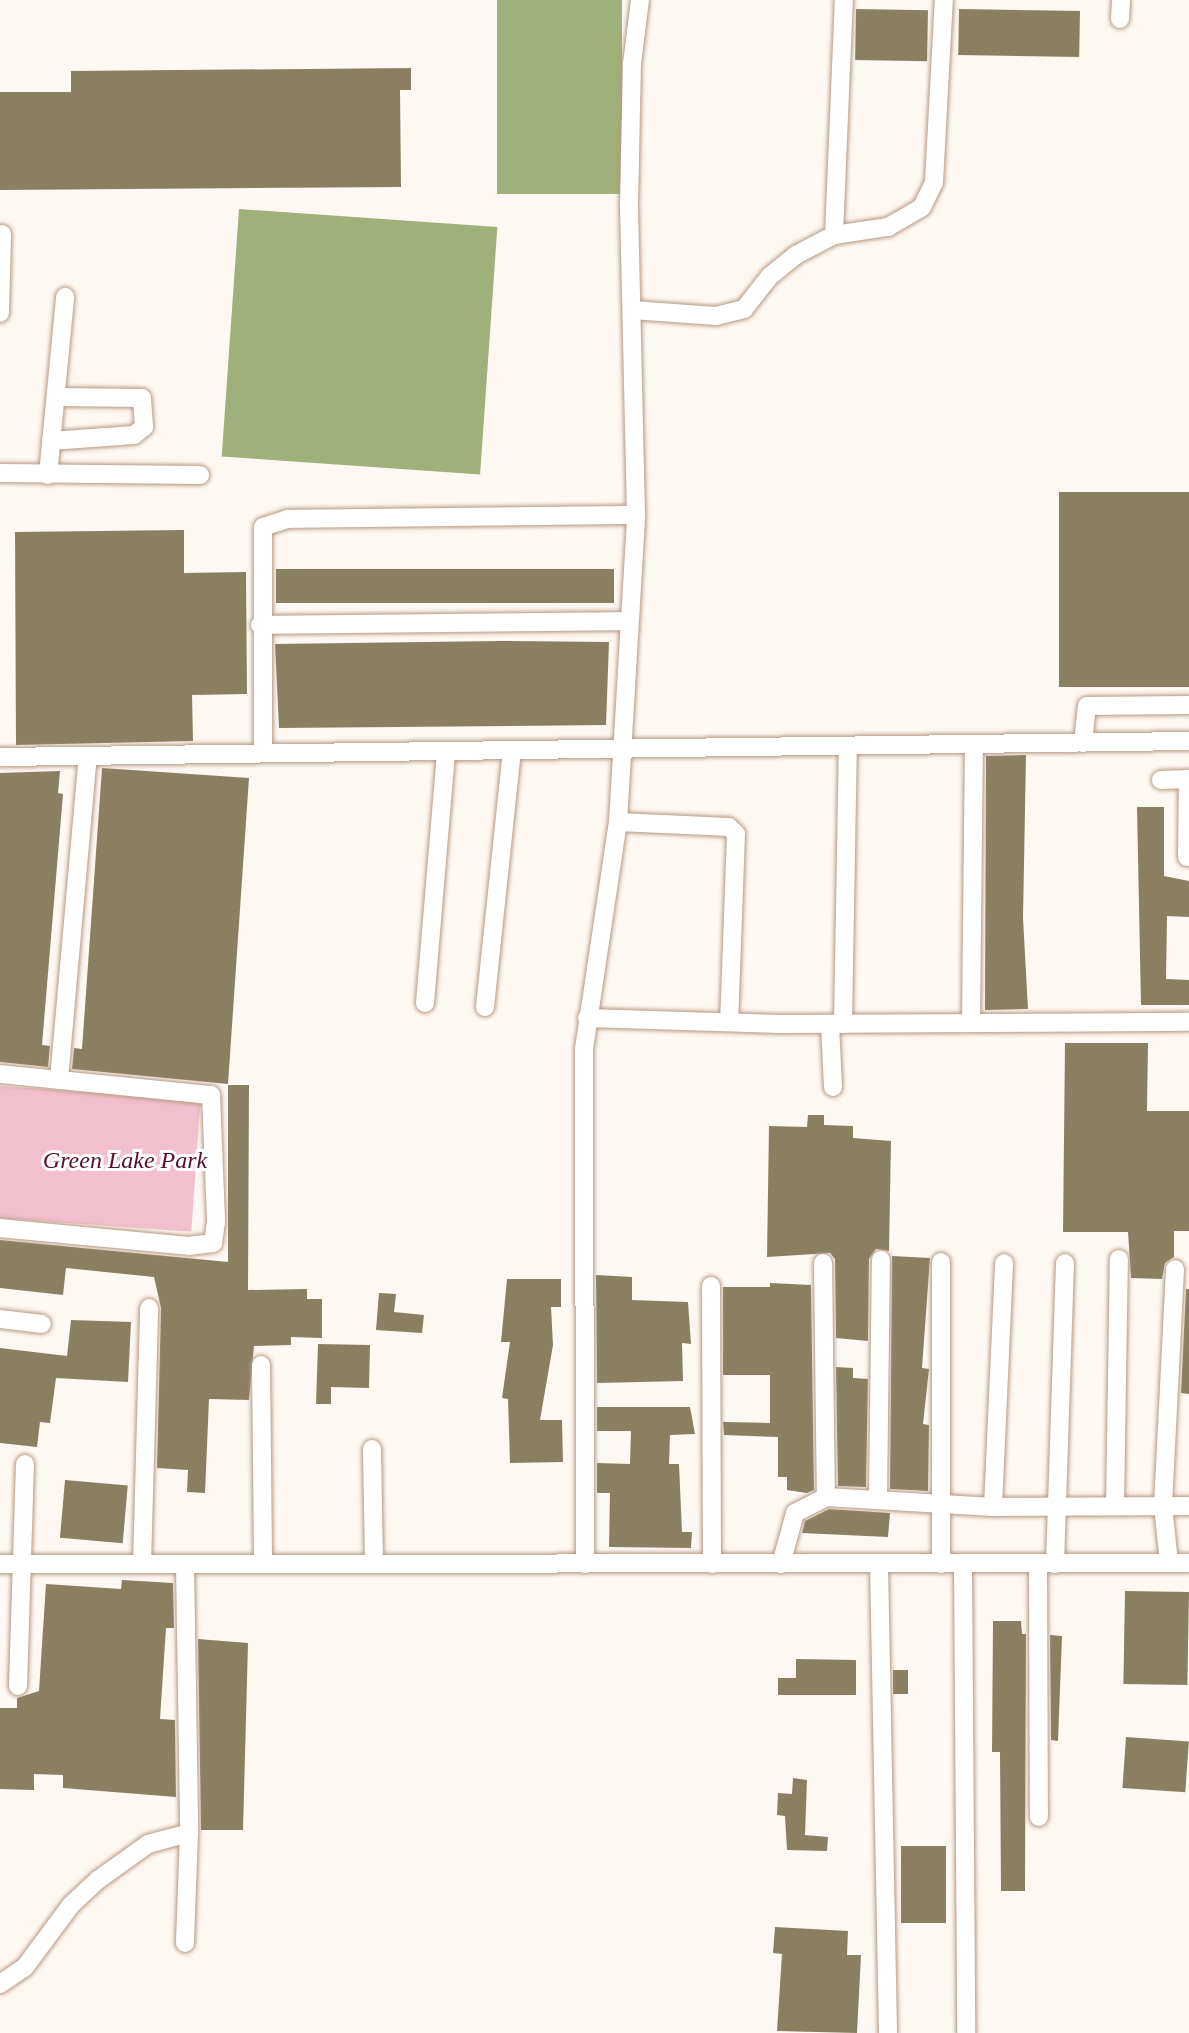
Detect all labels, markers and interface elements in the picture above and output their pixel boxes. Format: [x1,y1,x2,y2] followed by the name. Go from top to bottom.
[33,1147,217,1175] park label: Green Lake Park

